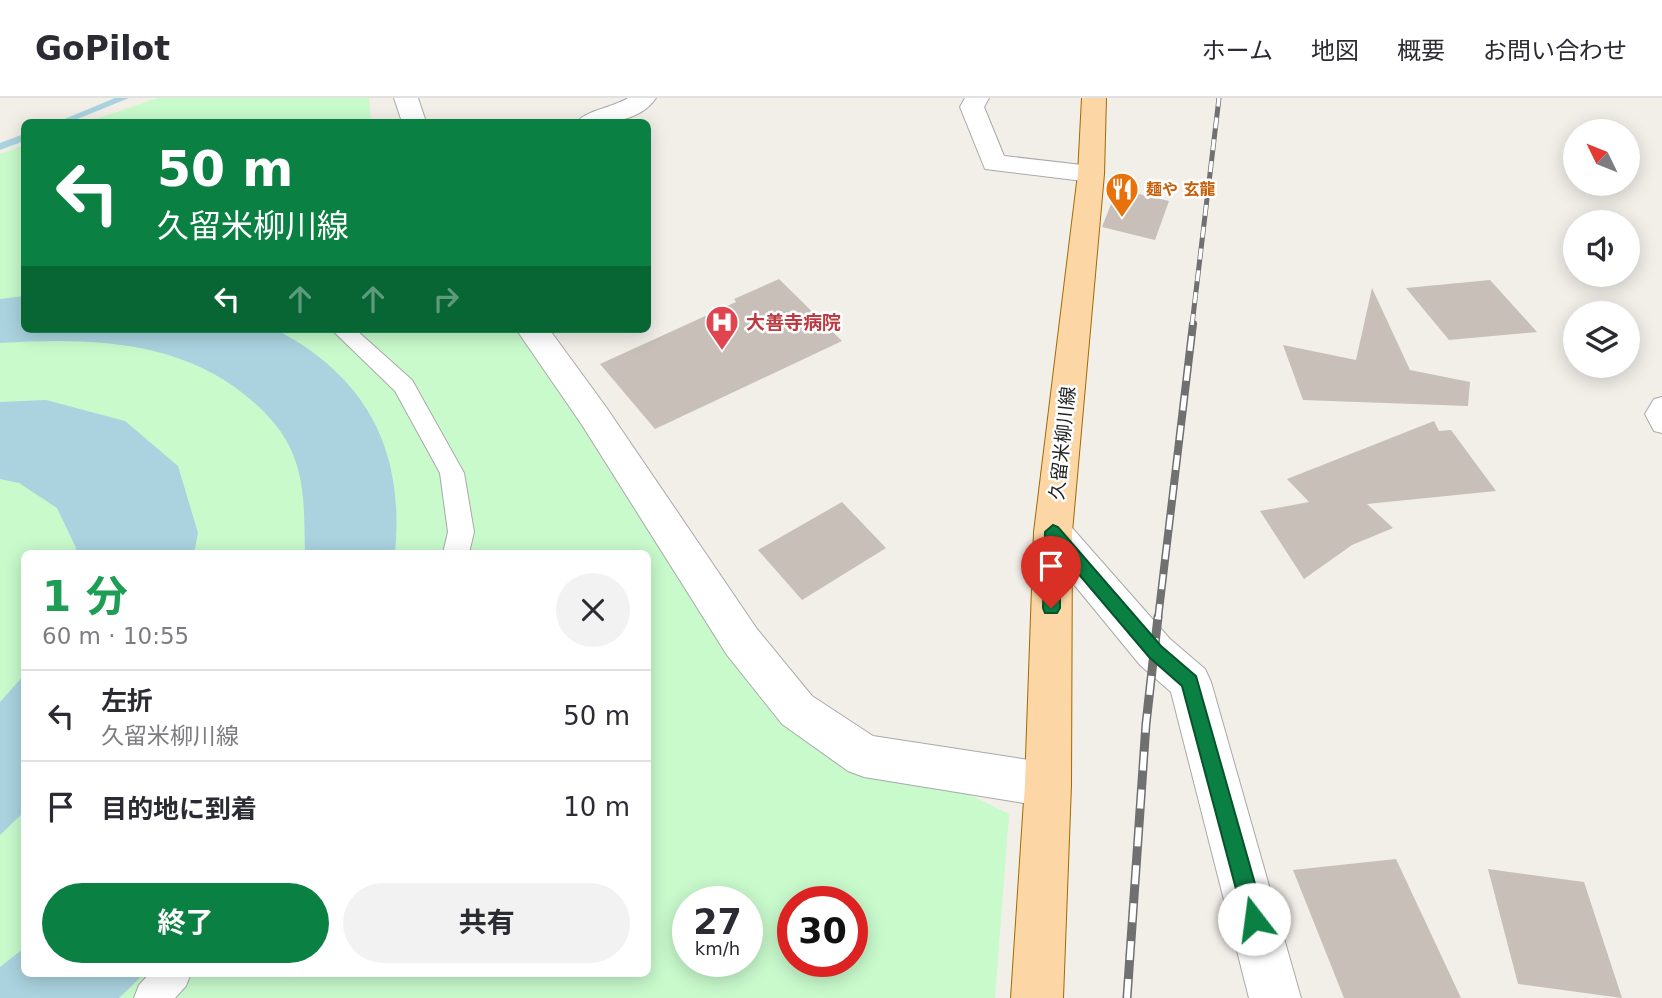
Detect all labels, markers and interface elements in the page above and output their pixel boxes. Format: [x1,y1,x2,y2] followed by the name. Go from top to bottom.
[35,29,170,68] text: GoPilot
[1202,37,1273,65] text: ホーム
[1311,37,1359,65] text: 地図
[1397,37,1445,65] text: 概要
[1483,37,1627,65] text: お問い合わせ
[1563,119,1640,196] north arrow
[1563,119,1640,378] map controls
[157,141,293,198] text: 50 m
[42,147,133,238] icon: left
[1103,170,1141,219] restaurant icon: 麺や 玄龍
[1146,180,1216,199] place label: 麺や 玄龍
[157,207,349,245] text: 久留米柳川線
[1563,210,1640,287] button: sound
[208,280,246,318] icon: left
[281,280,319,318] icon: ahead
[354,280,392,318] icon: ahead
[427,280,465,318] icon: right
[1563,301,1640,378] button: layers
[703,303,741,352] hospital icon: 大善寺病院
[746,311,841,333] place label: 大善寺病院
[1045,385,1079,501] street label: 久留米柳川線
[1021,536,1081,608] pin
[1032,547,1070,585] icon: arrive
[42,572,128,621] text: 1 分
[556,573,630,647] button: close
[42,623,189,649] text: 60 m · 10:55
[101,686,153,716] text: 左折
[42,697,80,735] icon: left
[563,701,630,731] text: 50 m
[101,723,239,749] text: 久留米柳川線
[42,788,80,826] icon: arrive
[563,792,630,822] text: 10 m
[101,794,257,824] text: 目的地に到着
[1217,882,1291,956] position arrow
[42,883,329,963] button: 終了
[343,883,630,963] button: 共有
[777,886,868,977] speed limit sign: 30
[693,902,742,942] text: 27
[695,938,740,959] text: km/h

